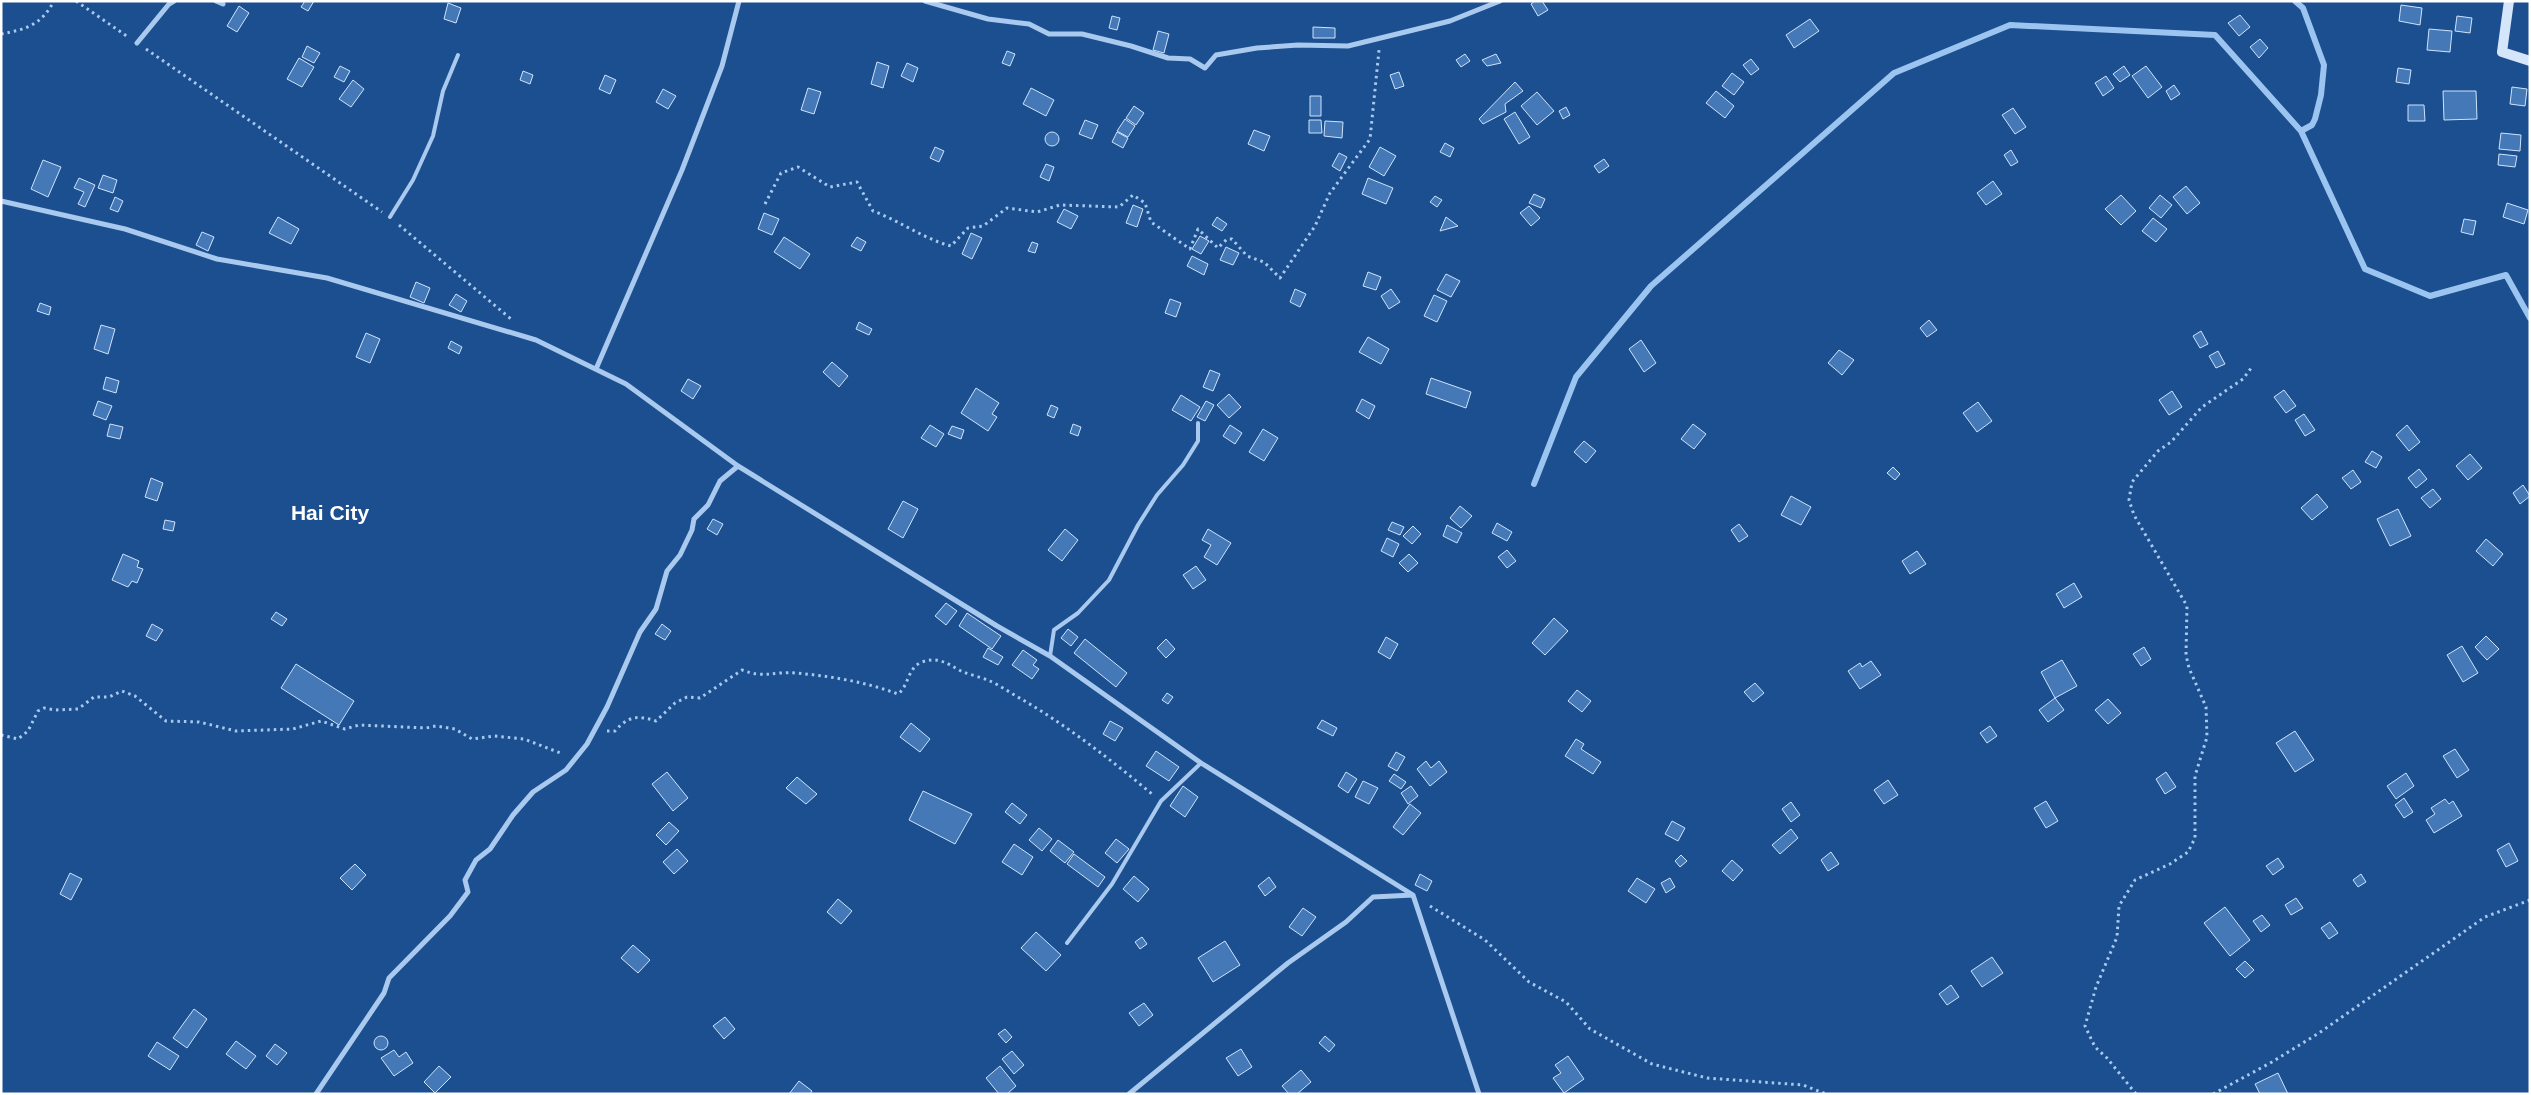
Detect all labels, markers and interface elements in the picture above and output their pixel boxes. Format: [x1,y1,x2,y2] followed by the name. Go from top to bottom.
[291,501,369,524] district label: Hai City

